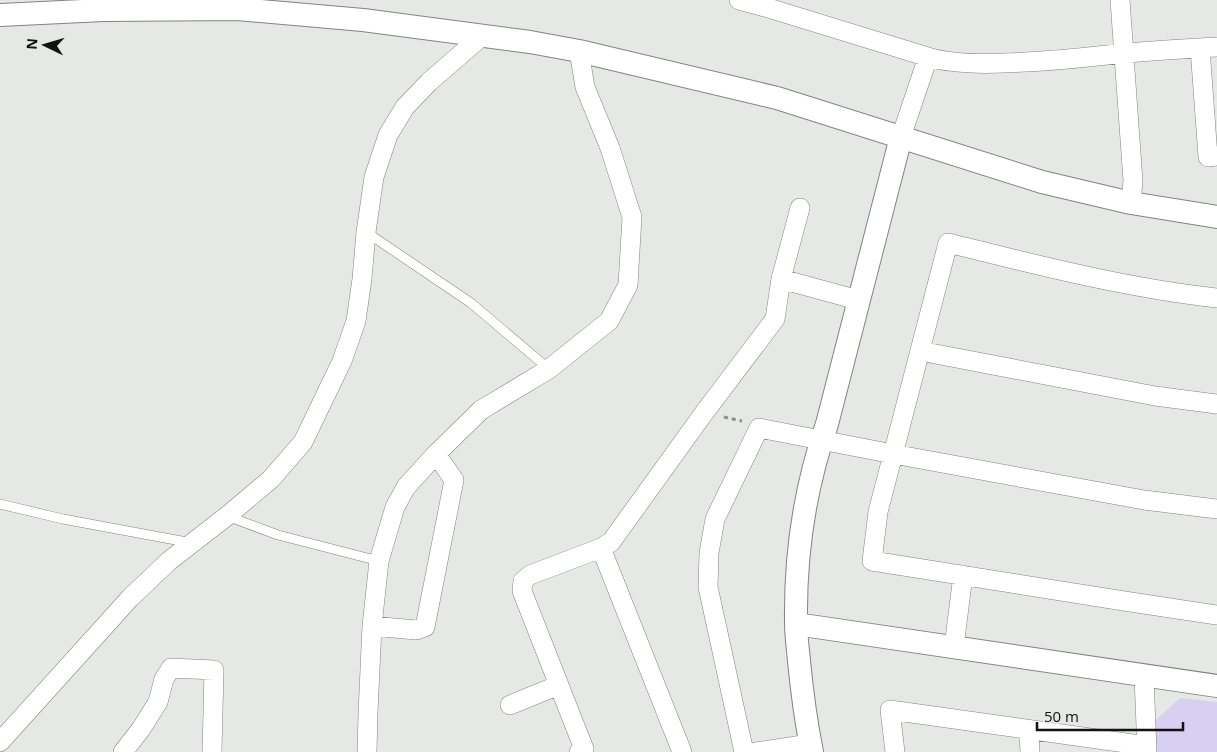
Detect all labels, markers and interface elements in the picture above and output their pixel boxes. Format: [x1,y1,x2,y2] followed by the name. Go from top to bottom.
[20,20,70,70] north arrow
[22,37,42,50] text: N
[1037,700,1183,732] scale bar
[1044,706,1079,726] text: 50 m

